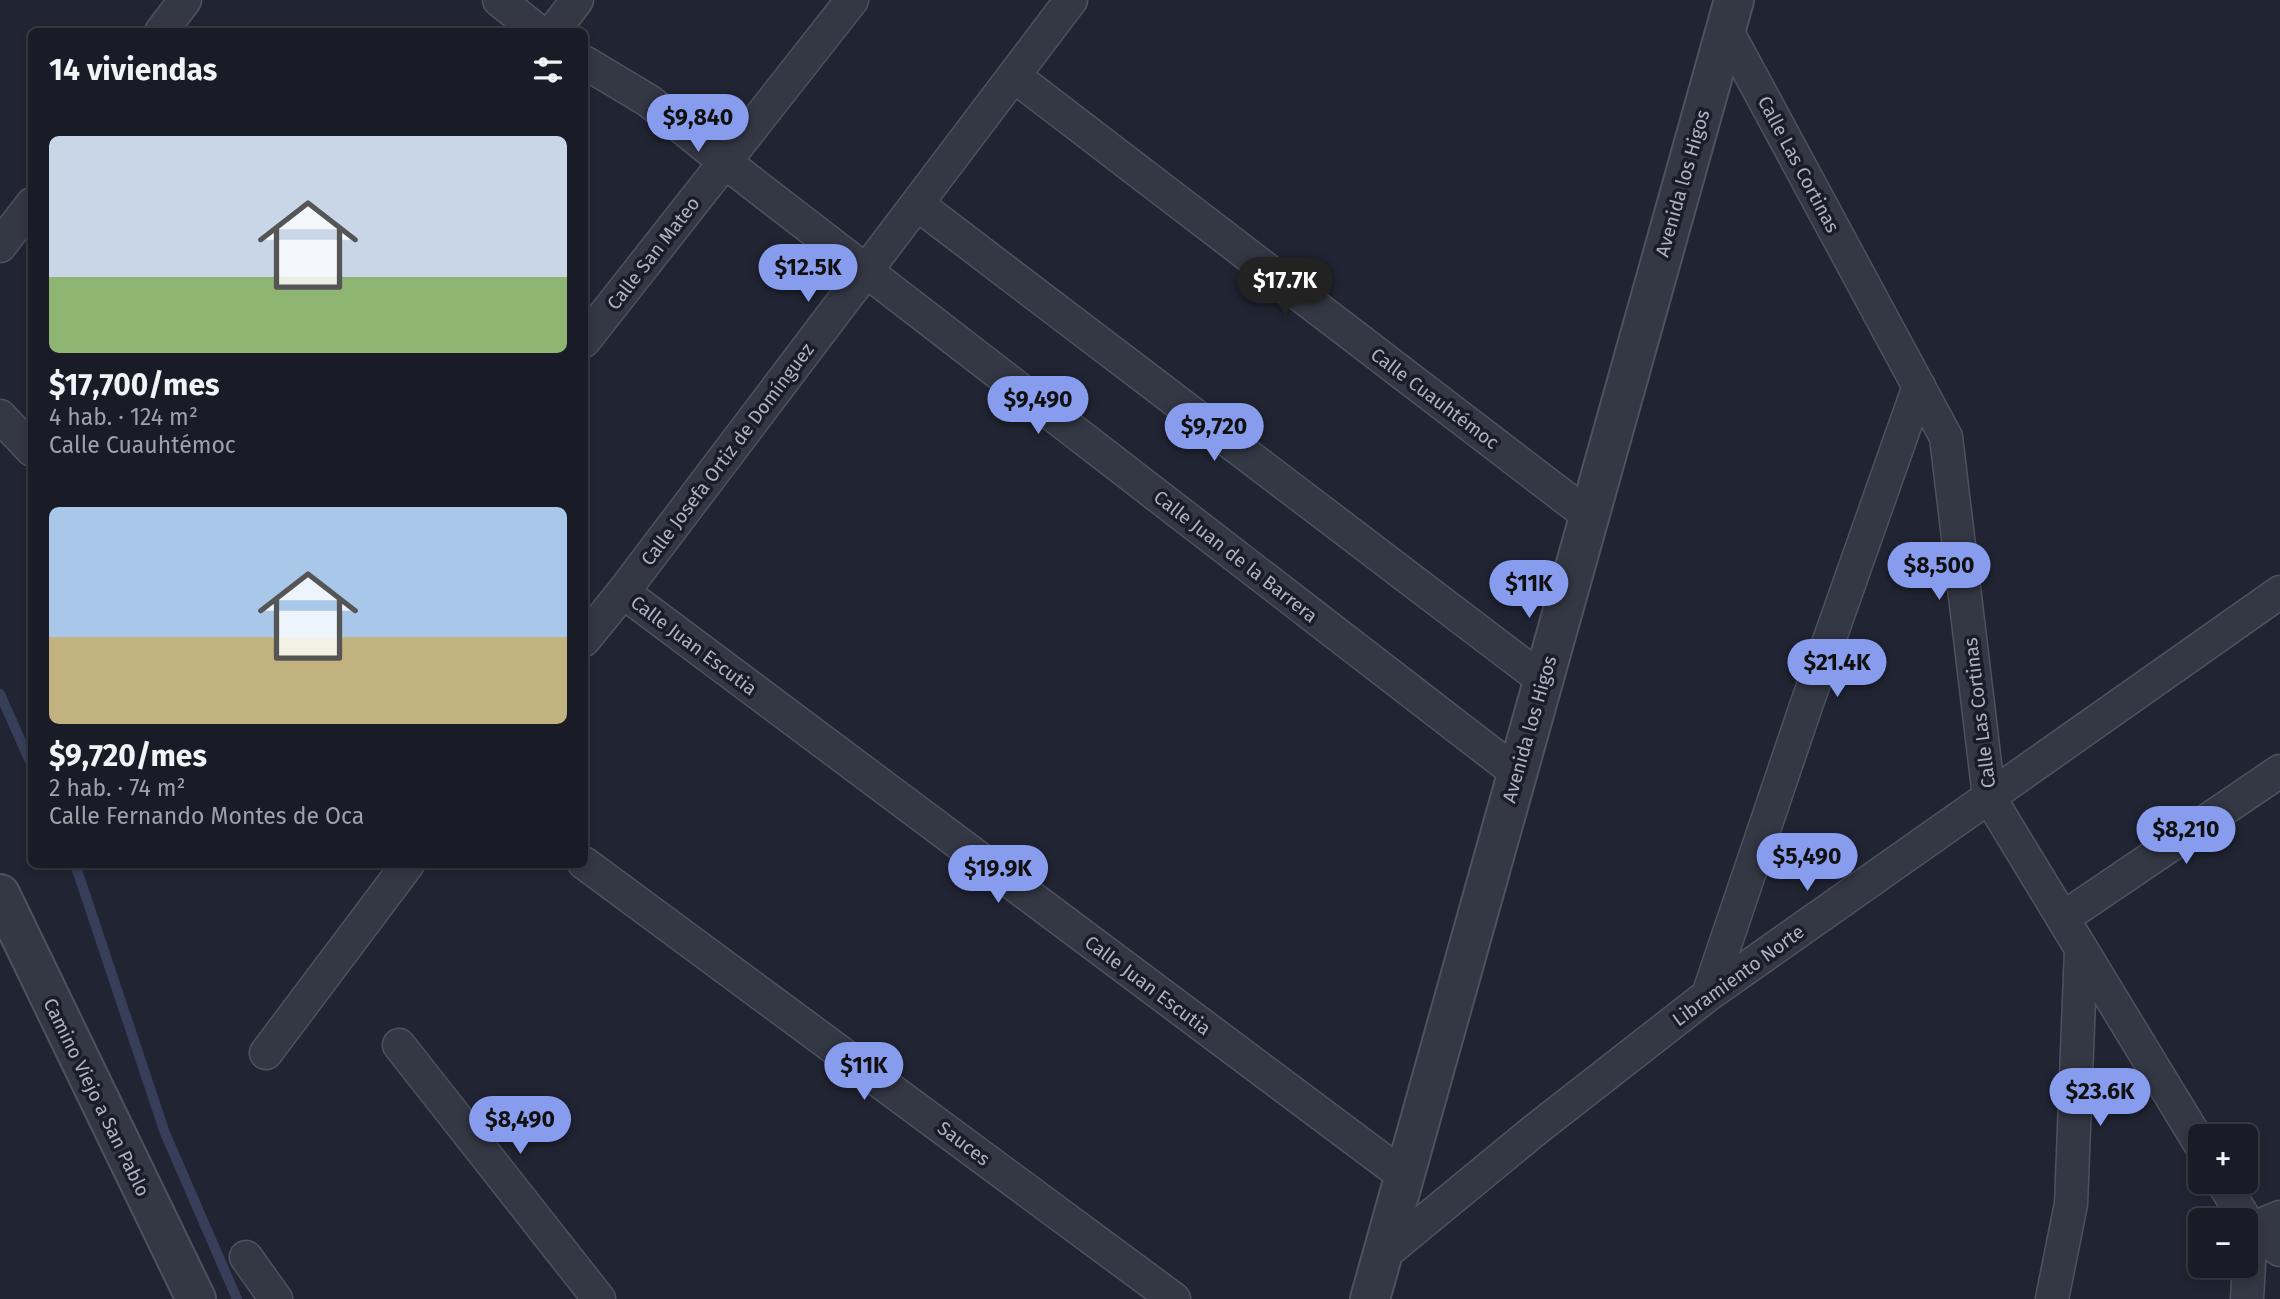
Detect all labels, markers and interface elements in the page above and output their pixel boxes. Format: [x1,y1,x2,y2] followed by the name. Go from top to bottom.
[529,51,567,89] icon: filters
[49,52,217,88] text: 14 viviendas
[1753,92,1844,237] street label: Calle Las Cortinas
[641,94,755,154] pin: $9,840
[663,103,733,131] text: $9,840
[1650,107,1715,259] street label: Avenida los Higos
[245,182,371,308] icon: home
[602,192,705,314] street label: Calle San Mateo
[751,244,865,304] pin: $12.5K
[775,253,842,281] text: $12.5K
[1228,258,1342,317] pin: $17.7K
[1253,266,1317,294] text: $17.7K
[636,339,819,570] street label: Calle Josefa Ortiz de Domínguez
[1366,343,1503,454] street label: Calle Cuauhtémoc
[49,367,219,403] text: $17,700/mes
[981,376,1095,436] pin: $9,490
[1003,385,1073,413] text: $9,490
[49,403,198,431] text: 4 hab. · 124 m²
[1157,404,1271,463] pin: $9,720
[1181,412,1247,440] text: $9,720
[49,431,236,459] text: Calle Cuauhtémoc
[1149,485,1322,627] street label: Calle Juan de la Barrera
[1882,542,1996,602] pin: $8,500
[1904,551,1974,579] text: $8,500
[245,553,371,679] icon: home
[1488,560,1570,620] pin: $11K
[1505,569,1553,597] text: $11K
[626,591,761,700] street label: Calle Juan Escutia
[1959,636,2000,789] street label: Calle Las Cortinas
[1780,640,1894,699] pin: $21.4K
[1803,648,1871,676] text: $21.4K
[1497,653,1562,805] street label: Avenida los Higos
[49,738,207,774] text: $9,720/mes
[49,774,186,802] text: 2 hab. · 74 m²
[49,802,364,830] text: Calle Fernando Montes de Oca
[2129,806,2243,866] pin: $8,210
[2152,815,2220,843] text: $8,210
[1750,834,1864,893] pin: $5,490
[1773,842,1841,870] text: $5,490
[941,846,1055,905] pin: $19.9K
[964,854,1032,882] text: $19.9K
[1668,920,1809,1031] street label: Libramiento Norte
[1080,931,1215,1040] street label: Calle Juan Escutia
[38,994,155,1200] street label: Camino Viejo a San Pablo
[823,1042,905,1102] pin: $11K
[840,1051,888,1079] text: $11K
[2043,1068,2157,1128] pin: $23.6K
[2066,1077,2134,1105] text: $23.6K
[463,1096,577,1156] pin: $8,490
[485,1105,555,1133] text: $8,490
[933,1116,995,1171] street label: Sauces
[2188,1124,2258,1278] map controls
[2188,1124,2258,1194] button: +
[2188,1208,2258,1278] button: −

